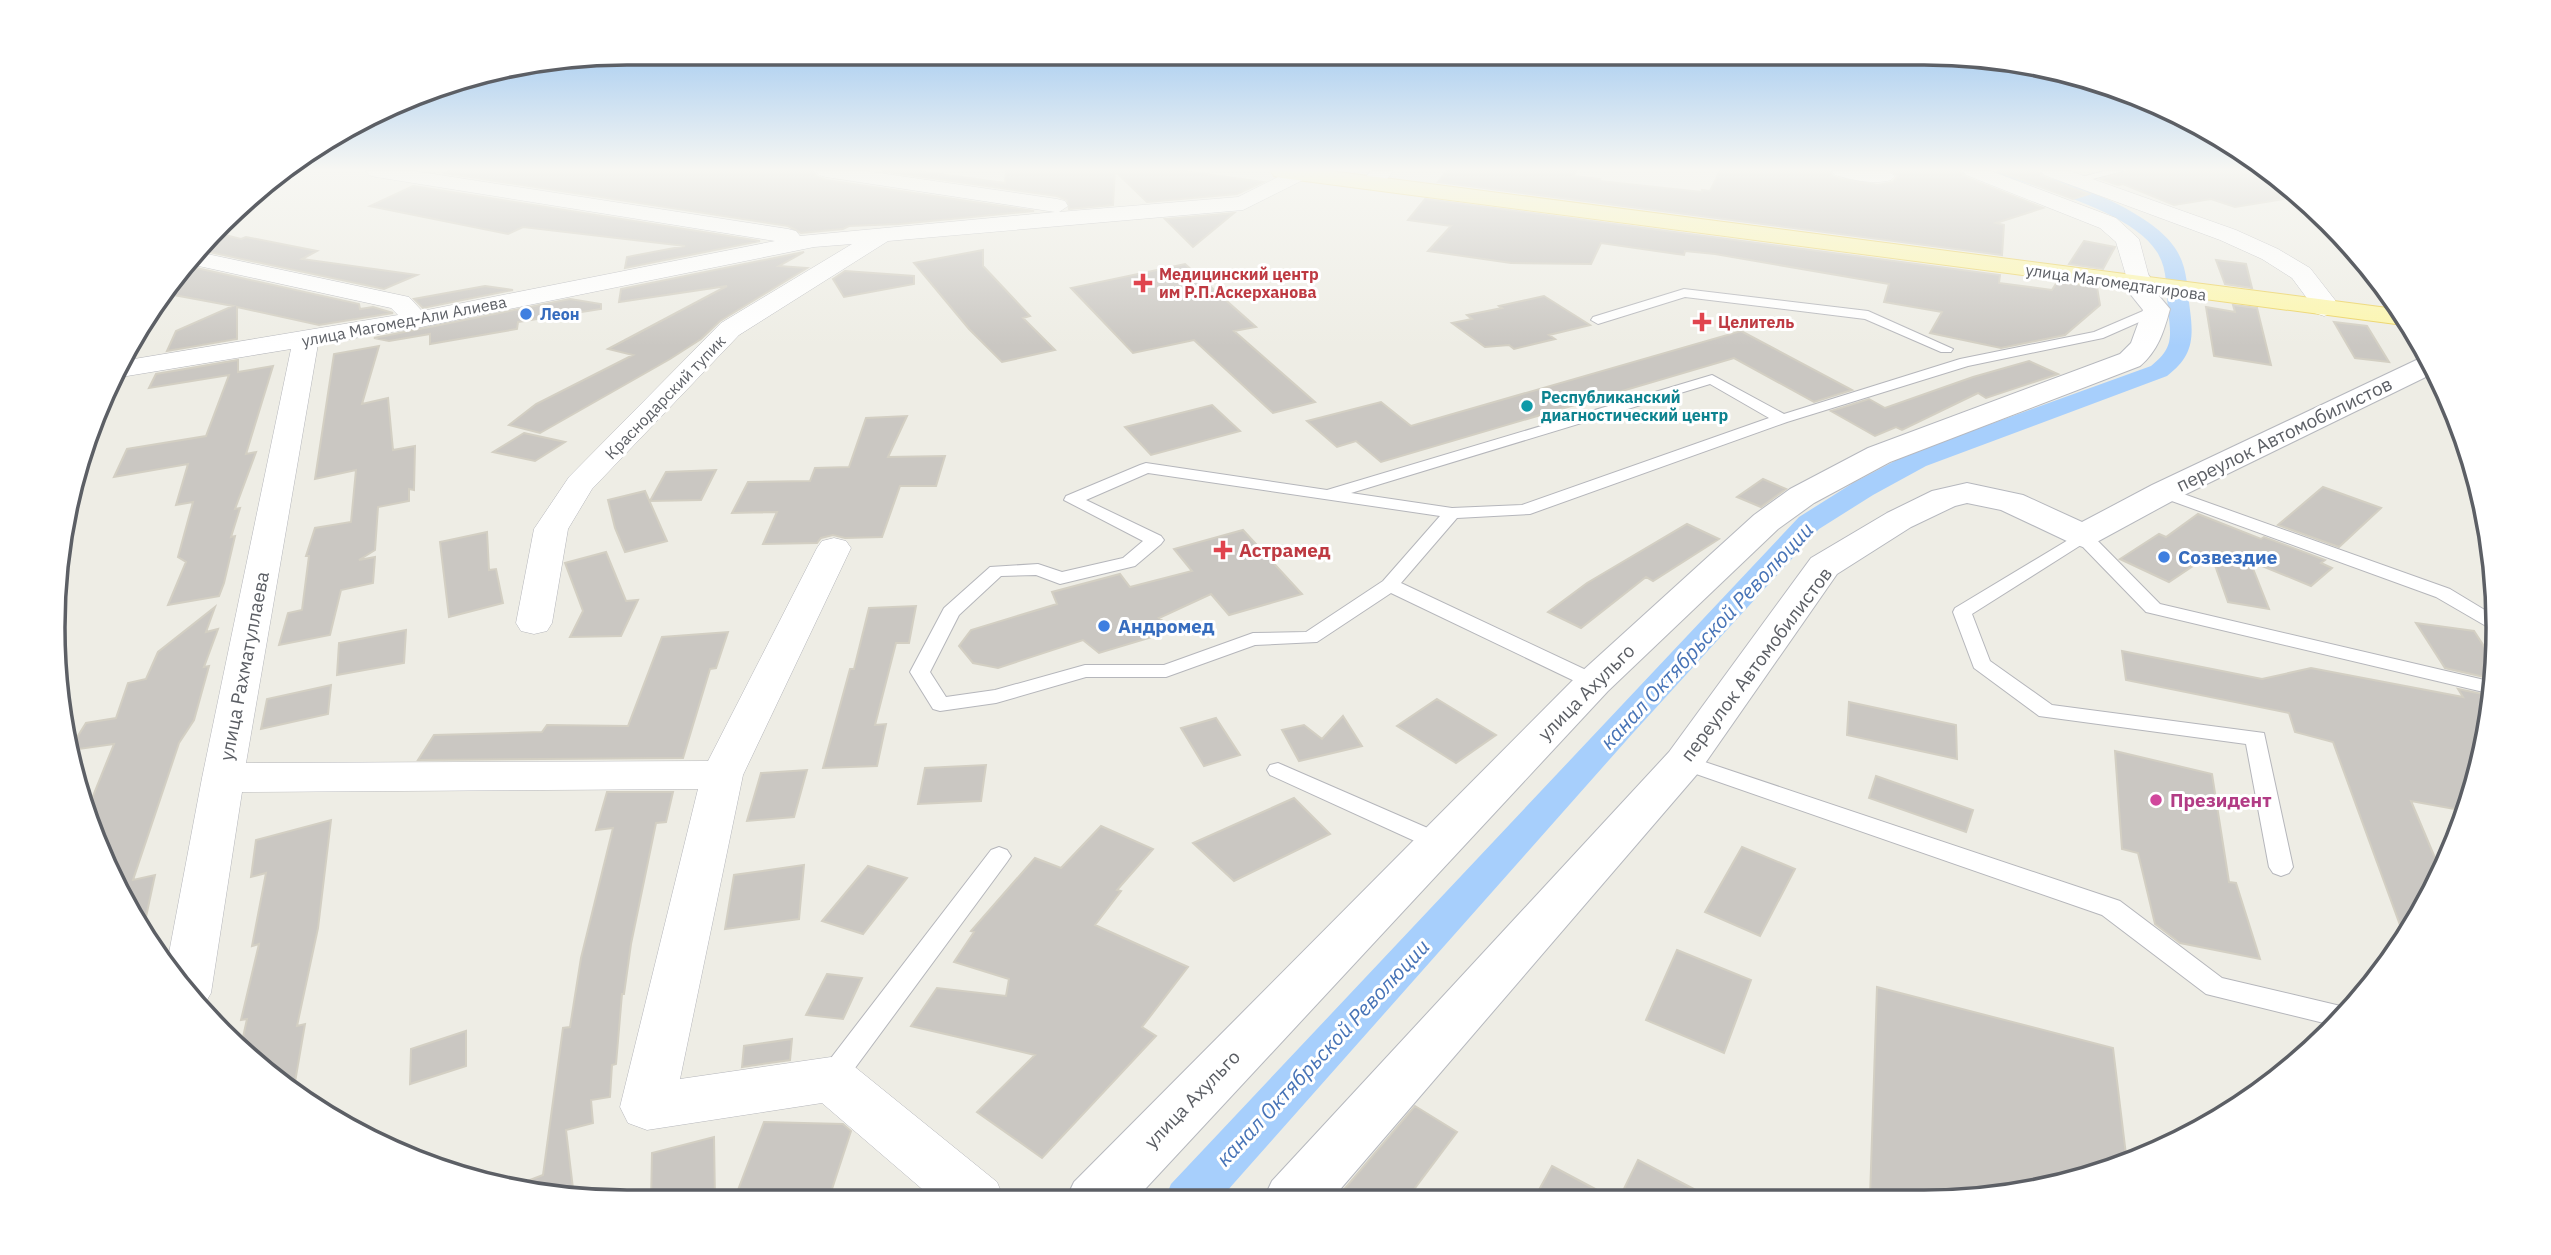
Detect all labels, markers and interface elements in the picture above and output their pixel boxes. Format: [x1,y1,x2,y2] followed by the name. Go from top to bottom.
[2024,259,2208,305] street label: улица Магомедтагирова
[1159,264,1319,302] place label: Медицинский центр им Р.П.Аскерханова
[1133,273,1153,293] marker: Медицинский центр им Р.П.Аскерханова
[300,291,509,351] street label: улица Магомед-Али Алиева
[540,304,580,324] place label: Леон
[518,306,534,322] marker: Леон
[1692,312,1712,332] marker: Целитель
[1718,312,1794,332] place label: Целитель
[601,331,730,463] street label: Краснодарский тупик
[2172,371,2396,497] street label: переулок Автомобилистов
[1541,387,1728,425] place label: Республиканский диагностический центр
[1519,398,1535,414] marker: Республиканский диагностический центр
[1593,516,1819,755] water label: канал Октябрьской Революции
[1239,538,1331,562] place label: Астрамед
[1213,540,1233,560] marker: Астрамед
[2178,545,2277,569] place label: Созвездие
[2156,549,2172,565] marker: Созвездие
[1675,562,1837,766] street label: переулок Автомобилистов
[214,569,274,763] street label: улица Рахматуллаева
[1118,614,1215,638] place label: Андромед
[1096,618,1112,634] marker: Андромед
[1532,638,1640,746] street label: улица Ахульго
[2170,788,2271,812] place label: Президент
[2148,792,2164,808] marker: Президент
[1209,933,1435,1172] water label: канал Октябрьской Революции
[1139,1045,1245,1153] street label: улица Ахульго

